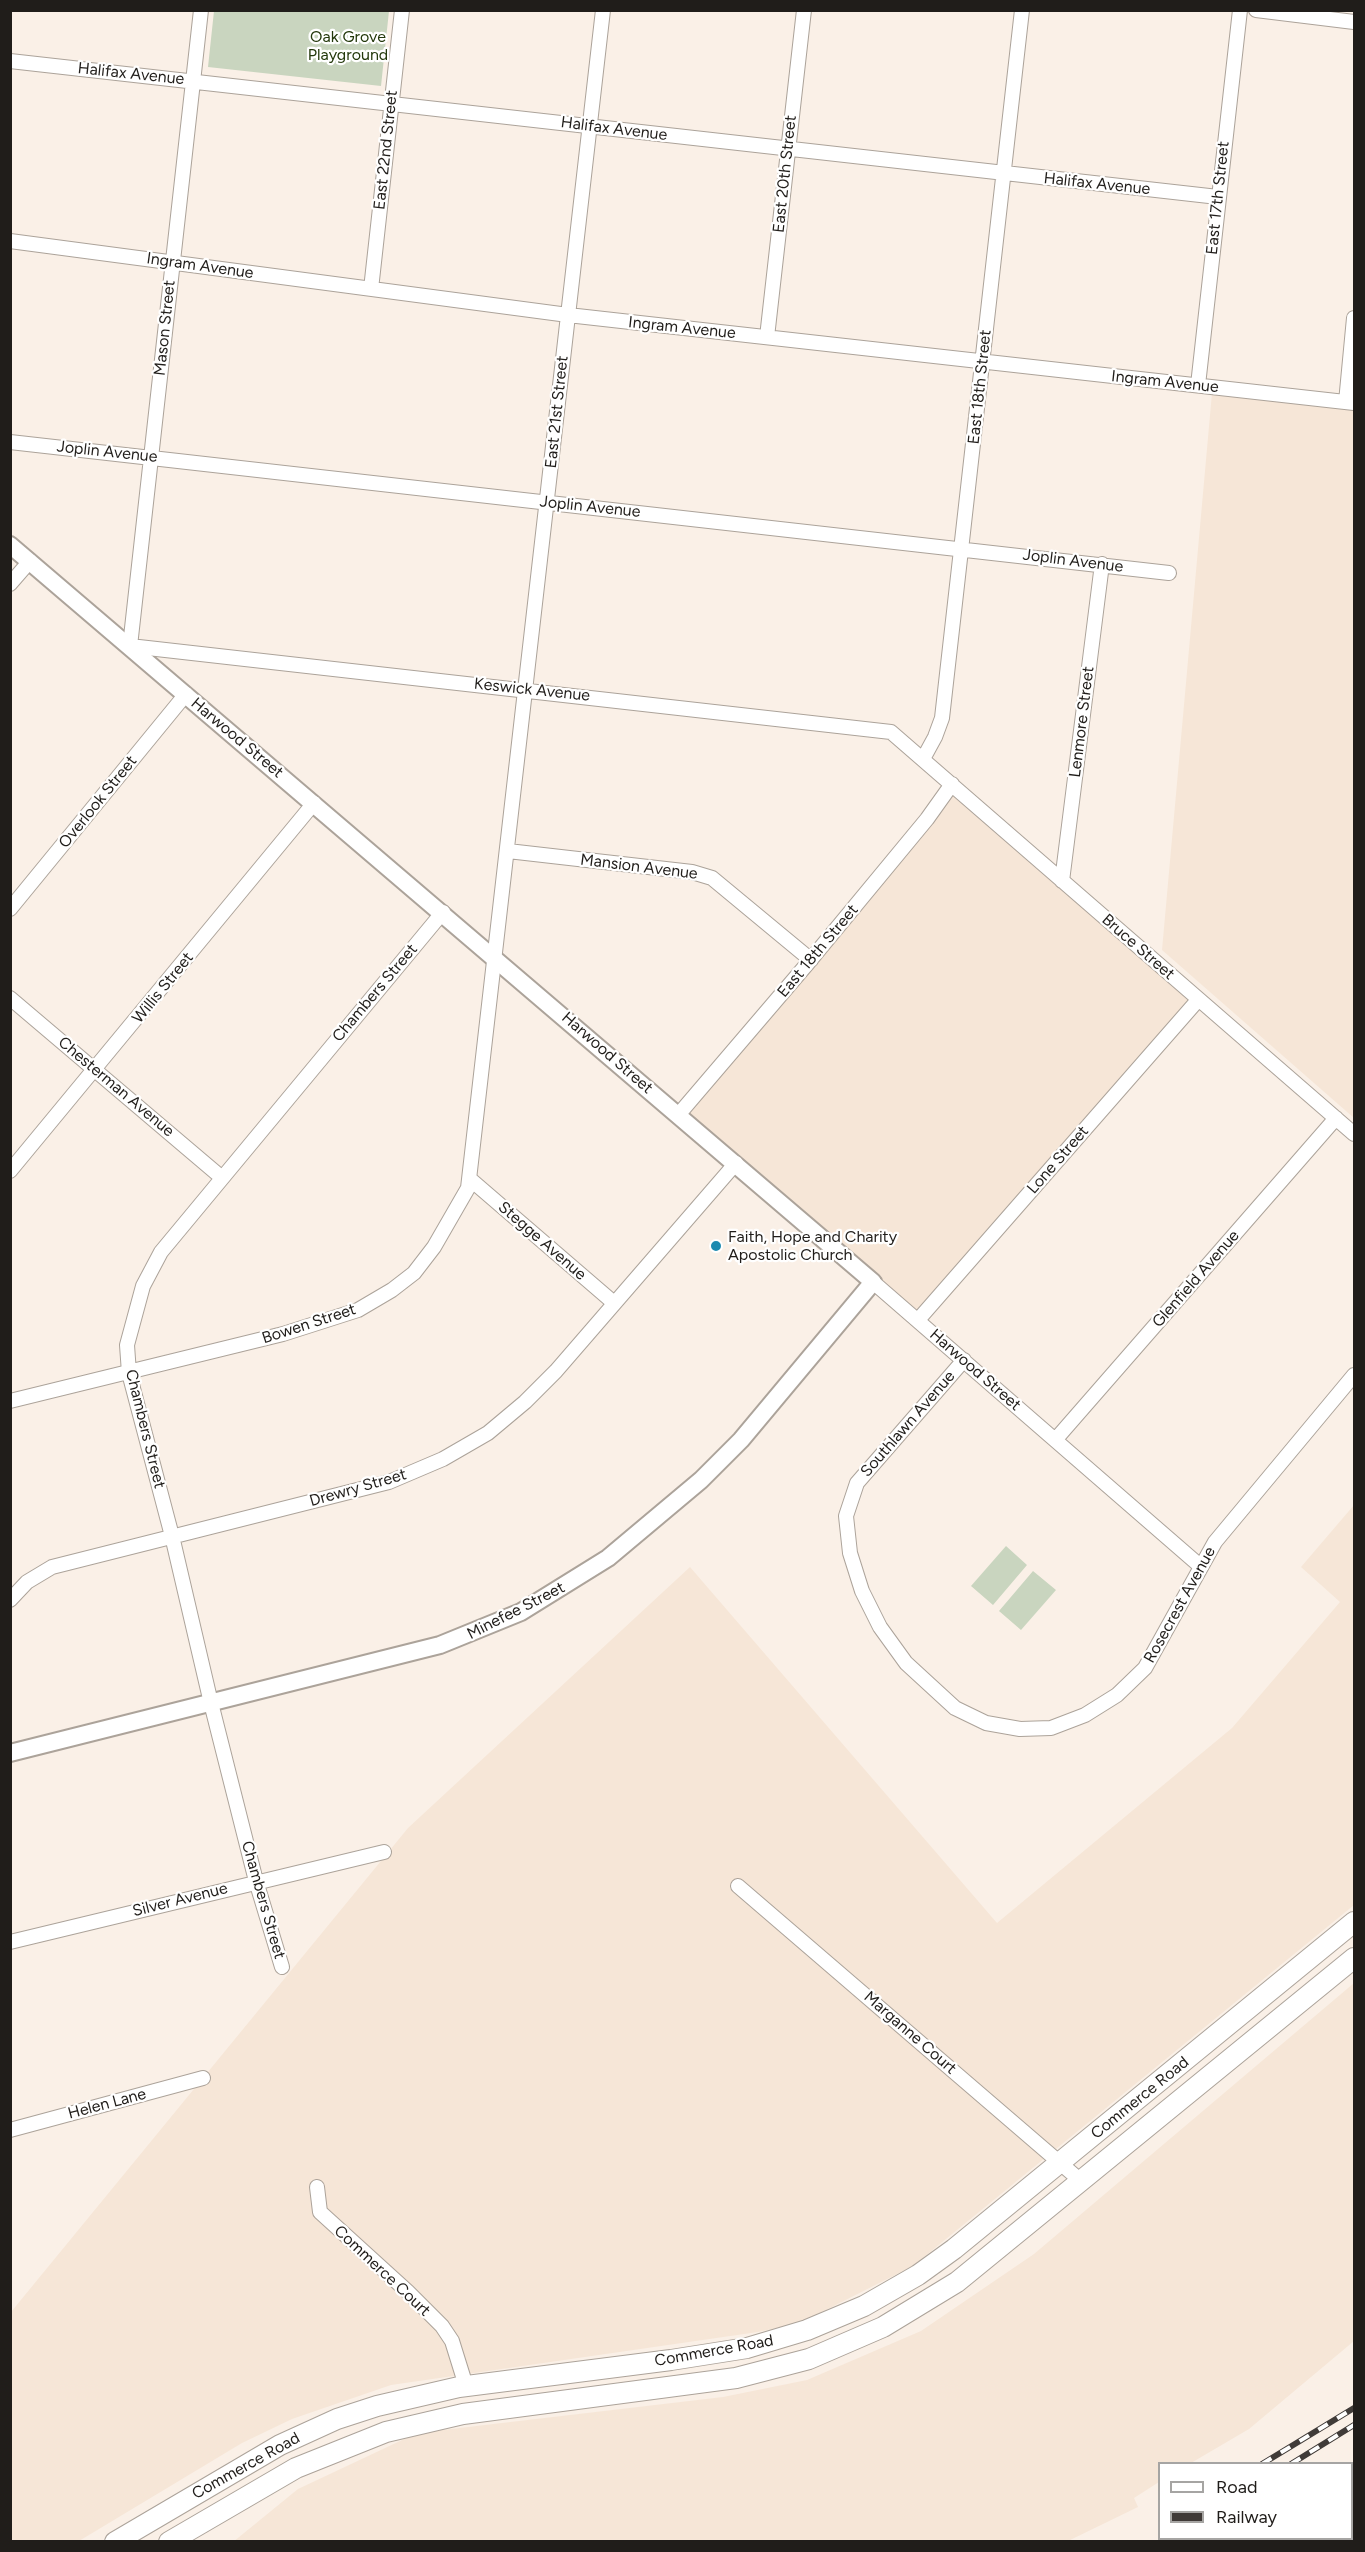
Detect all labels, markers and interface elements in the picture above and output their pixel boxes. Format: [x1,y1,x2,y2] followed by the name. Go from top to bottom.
[308,27,388,65] park label: Oak Grove Playground
[77,59,185,89] street label: Halifax Avenue
[370,89,402,211] street label: East 22nd Street
[560,113,668,145] street label: Halifax Avenue
[769,114,801,234] street label: East 20th Street
[1202,140,1234,256] street label: East 17th Street
[1043,169,1151,199] street label: Halifax Avenue
[145,249,255,283] street label: Ingram Avenue
[150,279,180,377] street label: Mason Street
[627,313,737,343] street label: Ingram Avenue
[964,329,996,445] street label: East 18th Street
[542,355,572,469] street label: East 21st Street
[1110,367,1220,397] street label: Ingram Avenue
[56,437,158,467] street label: Joplin Avenue
[539,492,641,522] street label: Joplin Avenue
[1022,545,1124,577] street label: Joplin Avenue
[1066,665,1098,779] street label: Lenmore Street
[473,674,591,706] street label: Keswick Avenue
[187,694,287,782] street label: Harwood Street
[55,752,141,852] street label: Overlook Street
[579,850,699,884] street label: Mansion Avenue
[774,901,862,1001] street label: East 18th Street
[1098,910,1178,984] street label: Bruce Street
[328,940,422,1046] street label: Chambers Street
[128,949,198,1027] street label: Willis Street
[557,1008,657,1098] street label: Harwood Street
[54,1033,178,1141] street label: Chesterman Avenue
[1023,1122,1093,1198] street label: Lone Street
[494,1198,590,1284] street label: Stegge Avenue
[1149,1226,1243,1332] street label: Glenfield Avenue
[728,1227,897,1265] place label: Faith, Hope and Charity Apostolic Church
[709,1239,723,1253] marker: Faith, Hope and Charity Apostolic Church
[260,1300,358,1348] street label: Bowen Street
[925,1325,1025,1415] street label: Harwood Street
[857,1367,959,1481] street label: Southlawn Avenue
[121,1368,169,1490] street label: Chambers Street
[307,1465,409,1511] street label: Drewry Street
[1140,1544,1220,1666] street label: Rosecrest Avenue
[464,1578,568,1644] street label: Minefee Street
[237,1839,289,1961] street label: Chambers Street
[130,1879,230,1921] street label: Silver Avenue
[860,1988,960,2078] street label: Marganne Court
[1087,2053,1193,2143] street label: Commerce Road
[66,2084,148,2124] street label: Helen Lane
[330,2221,434,2321] street label: Commerce Court
[653,2331,775,2371] street label: Commerce Road
[189,2428,303,2504] street label: Commerce Road
[1158,2462,1353,2540] legend
[1216,2476,1257,2498] text: Road
[1216,2506,1277,2528] text: Railway

